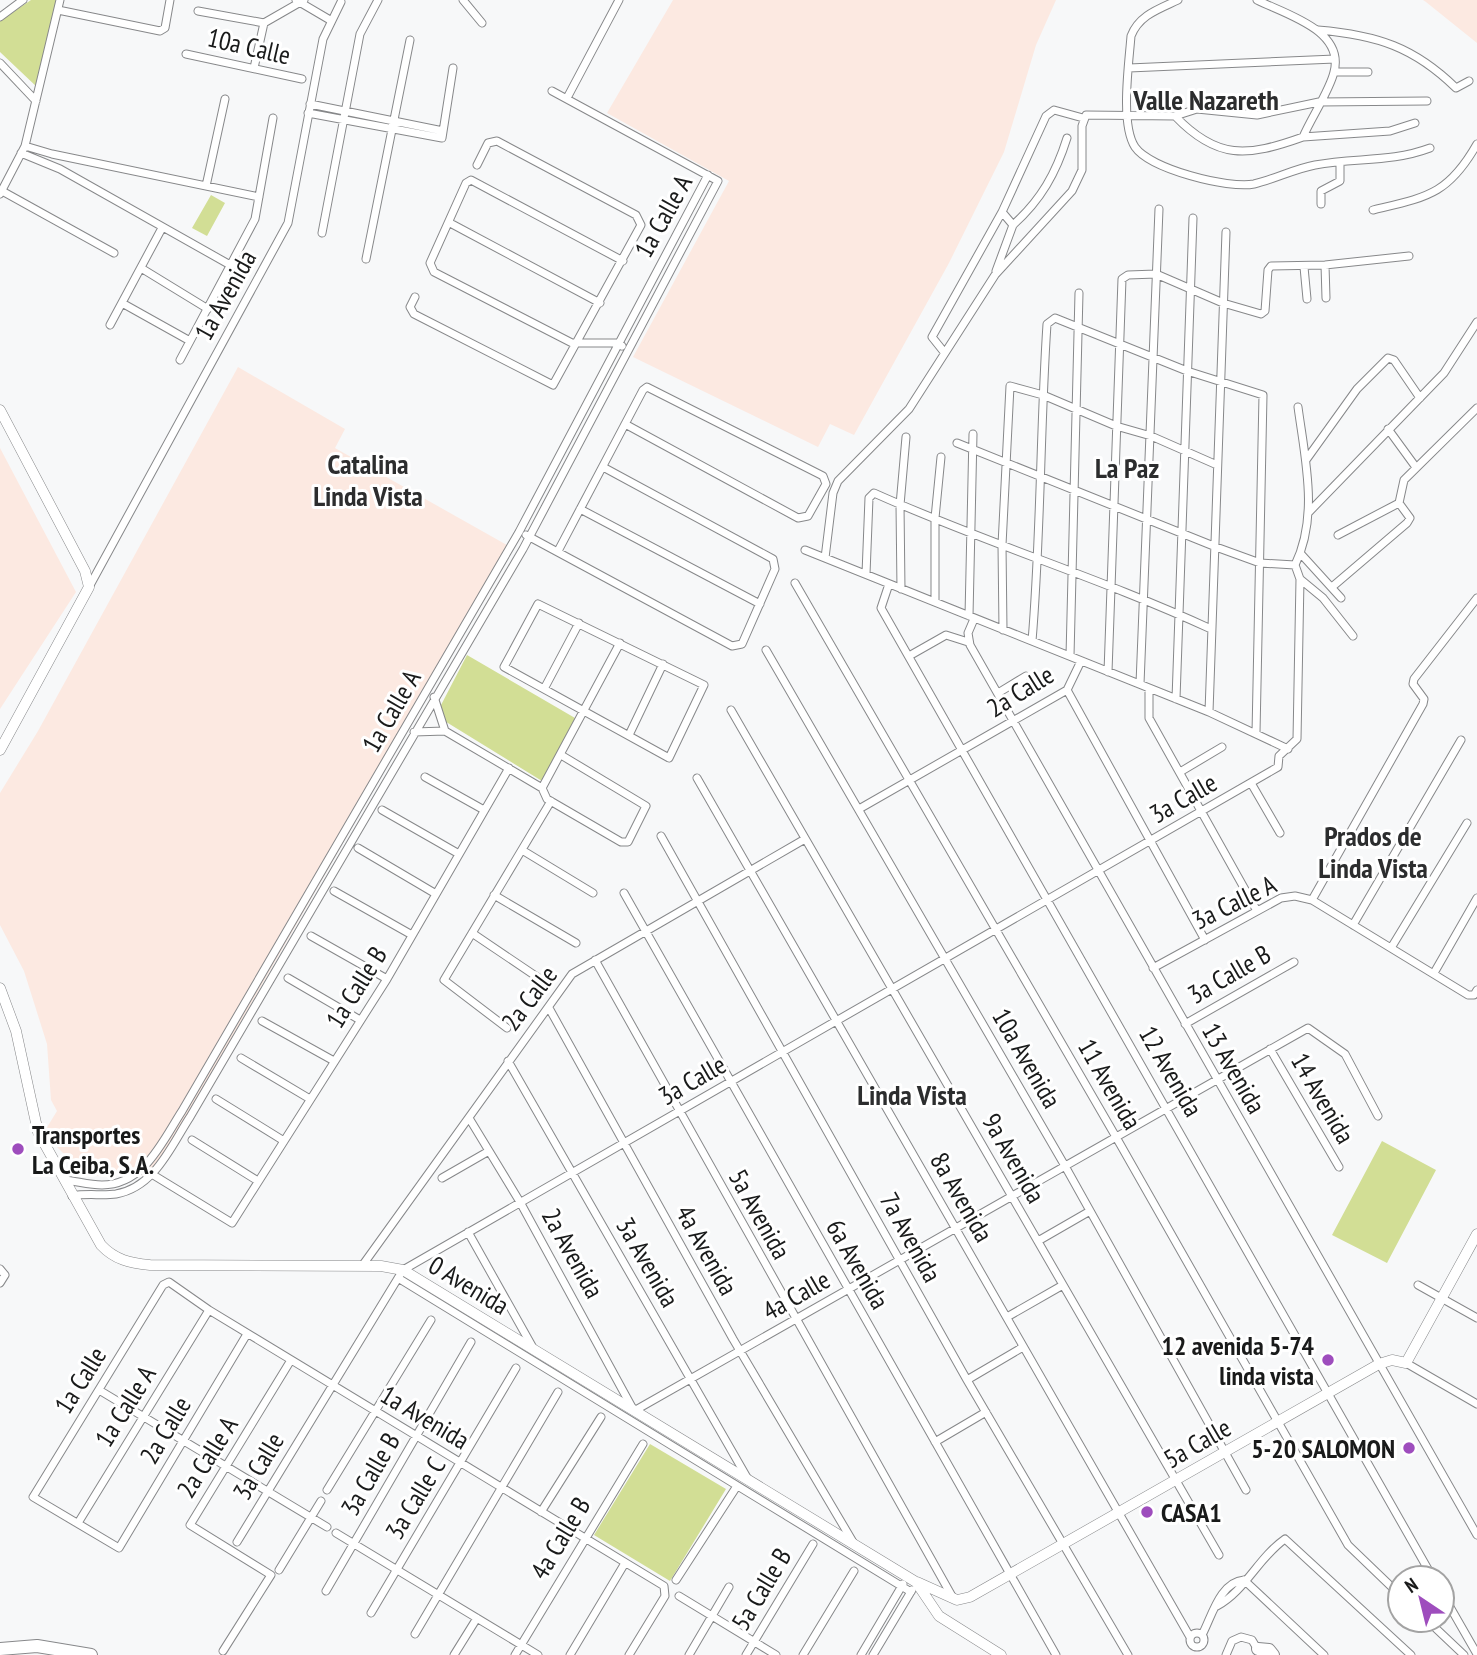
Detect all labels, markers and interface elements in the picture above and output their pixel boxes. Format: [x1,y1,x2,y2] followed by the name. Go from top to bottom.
[204,20,294,72] street label: 10a Calle
[1132,81,1279,118] district label: Valle Nazareth
[627,168,699,263] street label: 1a Calle A
[187,244,263,346] street label: 1a Avenida
[313,445,423,514] district label: Catalina Linda Vista
[1095,449,1159,486] district label: La Paz
[981,658,1059,724] street label: 2a Calle
[354,663,428,758] street label: 1a Calle A
[1143,766,1223,830] street label: 3a Calle
[1318,817,1428,886] district label: Prados de Linda Vista
[1187,867,1282,936] street label: 3a Calle A
[1182,937,1276,1011] street label: 3a Calle B
[318,940,394,1034] street label: 1a Calle B
[494,959,564,1037] street label: 2a Calle
[985,1002,1069,1114] street label: 10a Avenida
[1195,1017,1273,1119] street label: 13 Avenida
[1132,1020,1210,1122] street label: 12 Avenida
[1071,1033,1149,1135] street label: 11 Avenida
[1284,1047,1362,1149] street label: 14 Avenida
[652,1048,732,1112] street label: 3a Calle
[857,1076,967,1113] district label: Linda Vista
[975,1107,1053,1209] street label: 9a Avenida
[32,1118,154,1181] place label: Transportes La Ceiba, S.A.
[10,1141,26,1157] marker: Transportes La Ceiba, S.A.
[923,1146,1001,1248] street label: 8a Avenida
[722,1163,798,1265] street label: 5a Avenida
[873,1186,949,1288] street label: 7a Avenida
[669,1199,745,1301] street label: 4a Avenida
[535,1202,611,1304] street label: 2a Avenida
[609,1211,687,1313] street label: 3a Avenida
[819,1213,897,1315] street label: 6a Avenida
[423,1248,515,1322] street label: 0 Avenida
[756,1263,836,1327] street label: 4a Calle
[1162,1329,1315,1392] place label: 12 avenida 5-74 linda vista
[47,1341,113,1419] street label: 1a Calle
[1320,1352,1336,1368] marker: 12 avenida 5-74 linda vista
[87,1359,163,1453] street label: 1a Calle A
[375,1378,475,1456] street label: 1a Avenida
[132,1390,198,1470] street label: 2a Calle
[169,1410,245,1504] street label: 2a Calle A
[1157,1411,1237,1475] street label: 5a Calle
[225,1426,291,1506] street label: 3a Calle
[333,1427,407,1521] street label: 3a Calle B
[1251,1432,1395,1465] place label: 5-20 SALOMON
[1401,1440,1417,1456] marker: 5-20 SALOMON
[378,1451,452,1545] street label: 3a Calle C
[523,1491,597,1585] street label: 4a Calle B
[1161,1496,1222,1529] place label: CASA1
[1139,1504,1155,1520] marker: CASA1
[724,1542,798,1636] street label: 5a Calle B
[1386,1564,1456,1634] north arrow
[1400,1572,1422,1598] text: N

